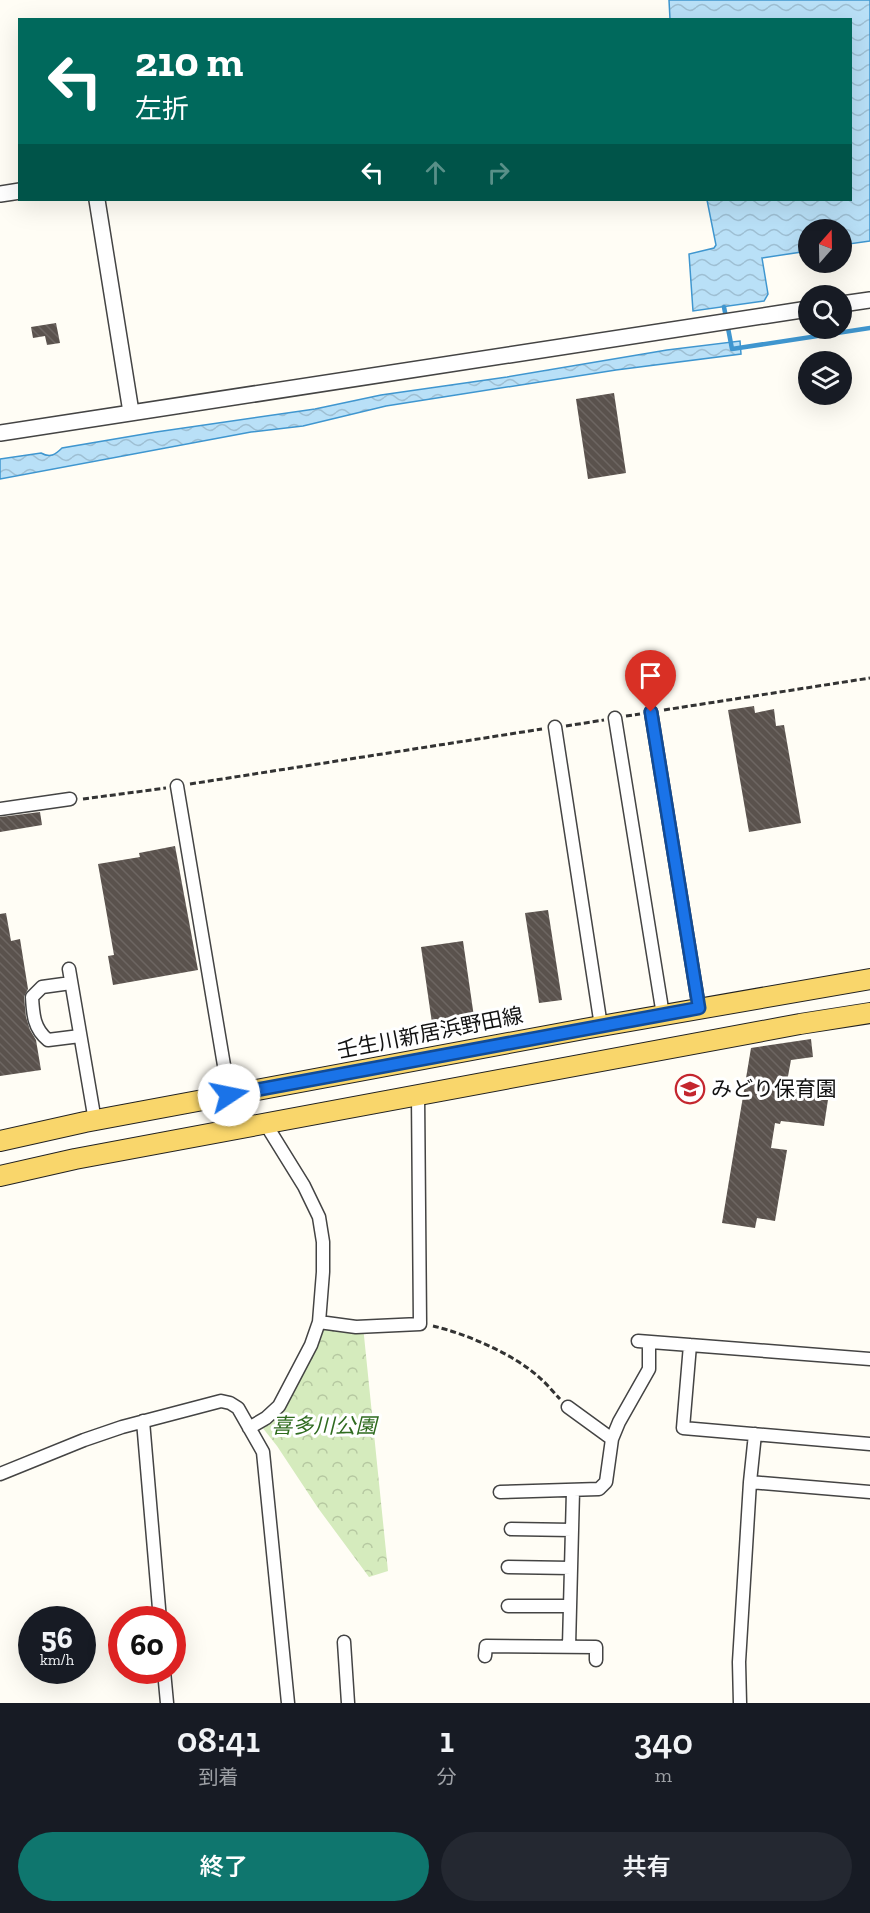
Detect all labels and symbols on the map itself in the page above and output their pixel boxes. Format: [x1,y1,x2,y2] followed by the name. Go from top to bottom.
[798,219,852,273] north arrow
[625,650,676,712] pin
[335,1002,525,1063] street label: 壬生川新居浜野田線
[197,1063,261,1127] position arrow
[674,1073,706,1105] school or university icon: みどり保育園
[711,1076,837,1101] place label: みどり保育園
[272,1413,379,1438] park label: 喜多川公園
[108,1606,186,1684] speed limit sign: 60

